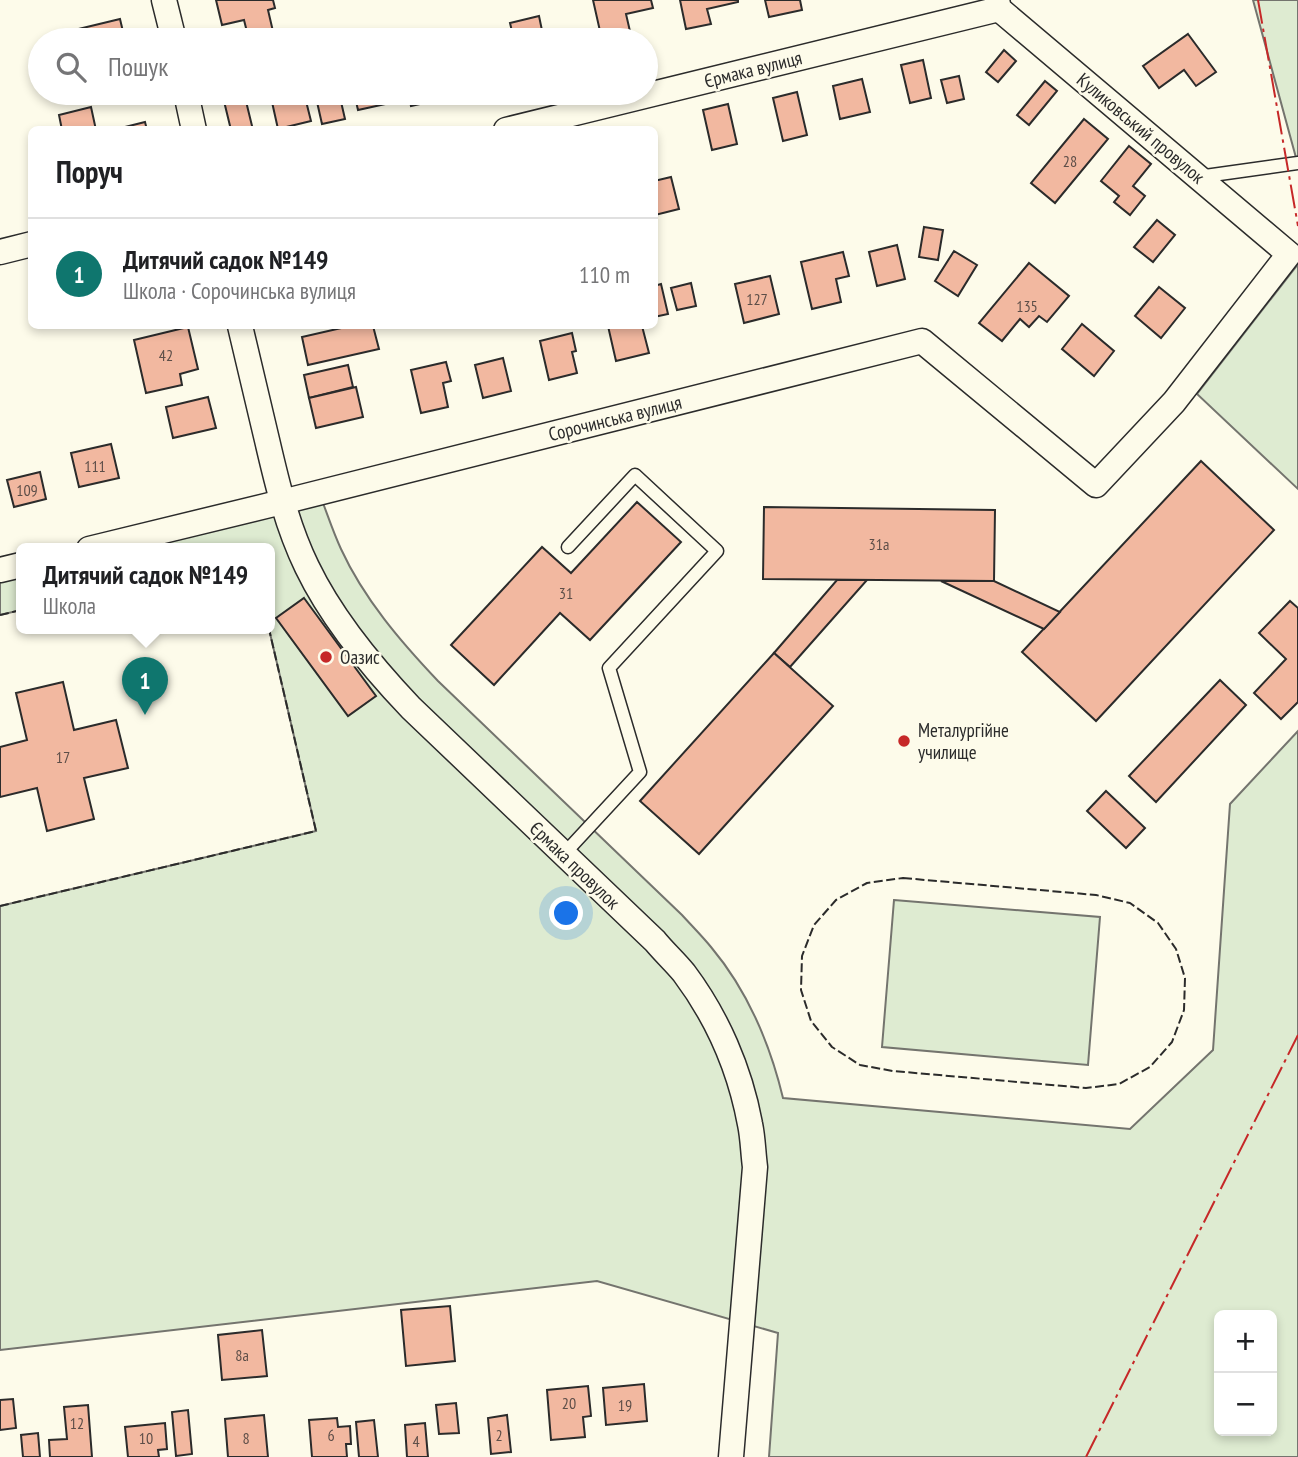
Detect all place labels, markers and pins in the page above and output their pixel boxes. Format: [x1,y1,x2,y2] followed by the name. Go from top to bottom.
[340,645,380,669] place label: Оазис
[318,649,334,665] marker: Оазис
[122,657,168,715] pin: 1
[918,718,1009,764] place label: Металургійне училище
[896,733,912,749] marker: Металургійне училище

